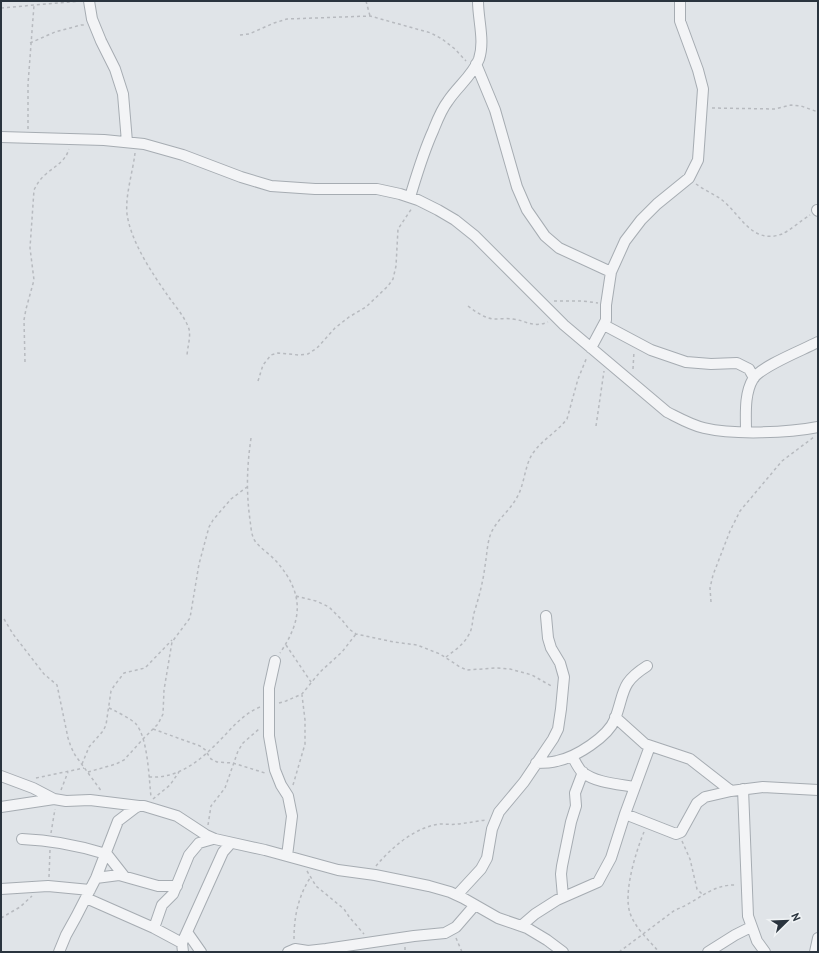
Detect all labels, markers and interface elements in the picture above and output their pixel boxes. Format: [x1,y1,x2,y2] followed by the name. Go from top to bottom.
[767,901,807,941] north arrow
[788,911,804,923] text: N

